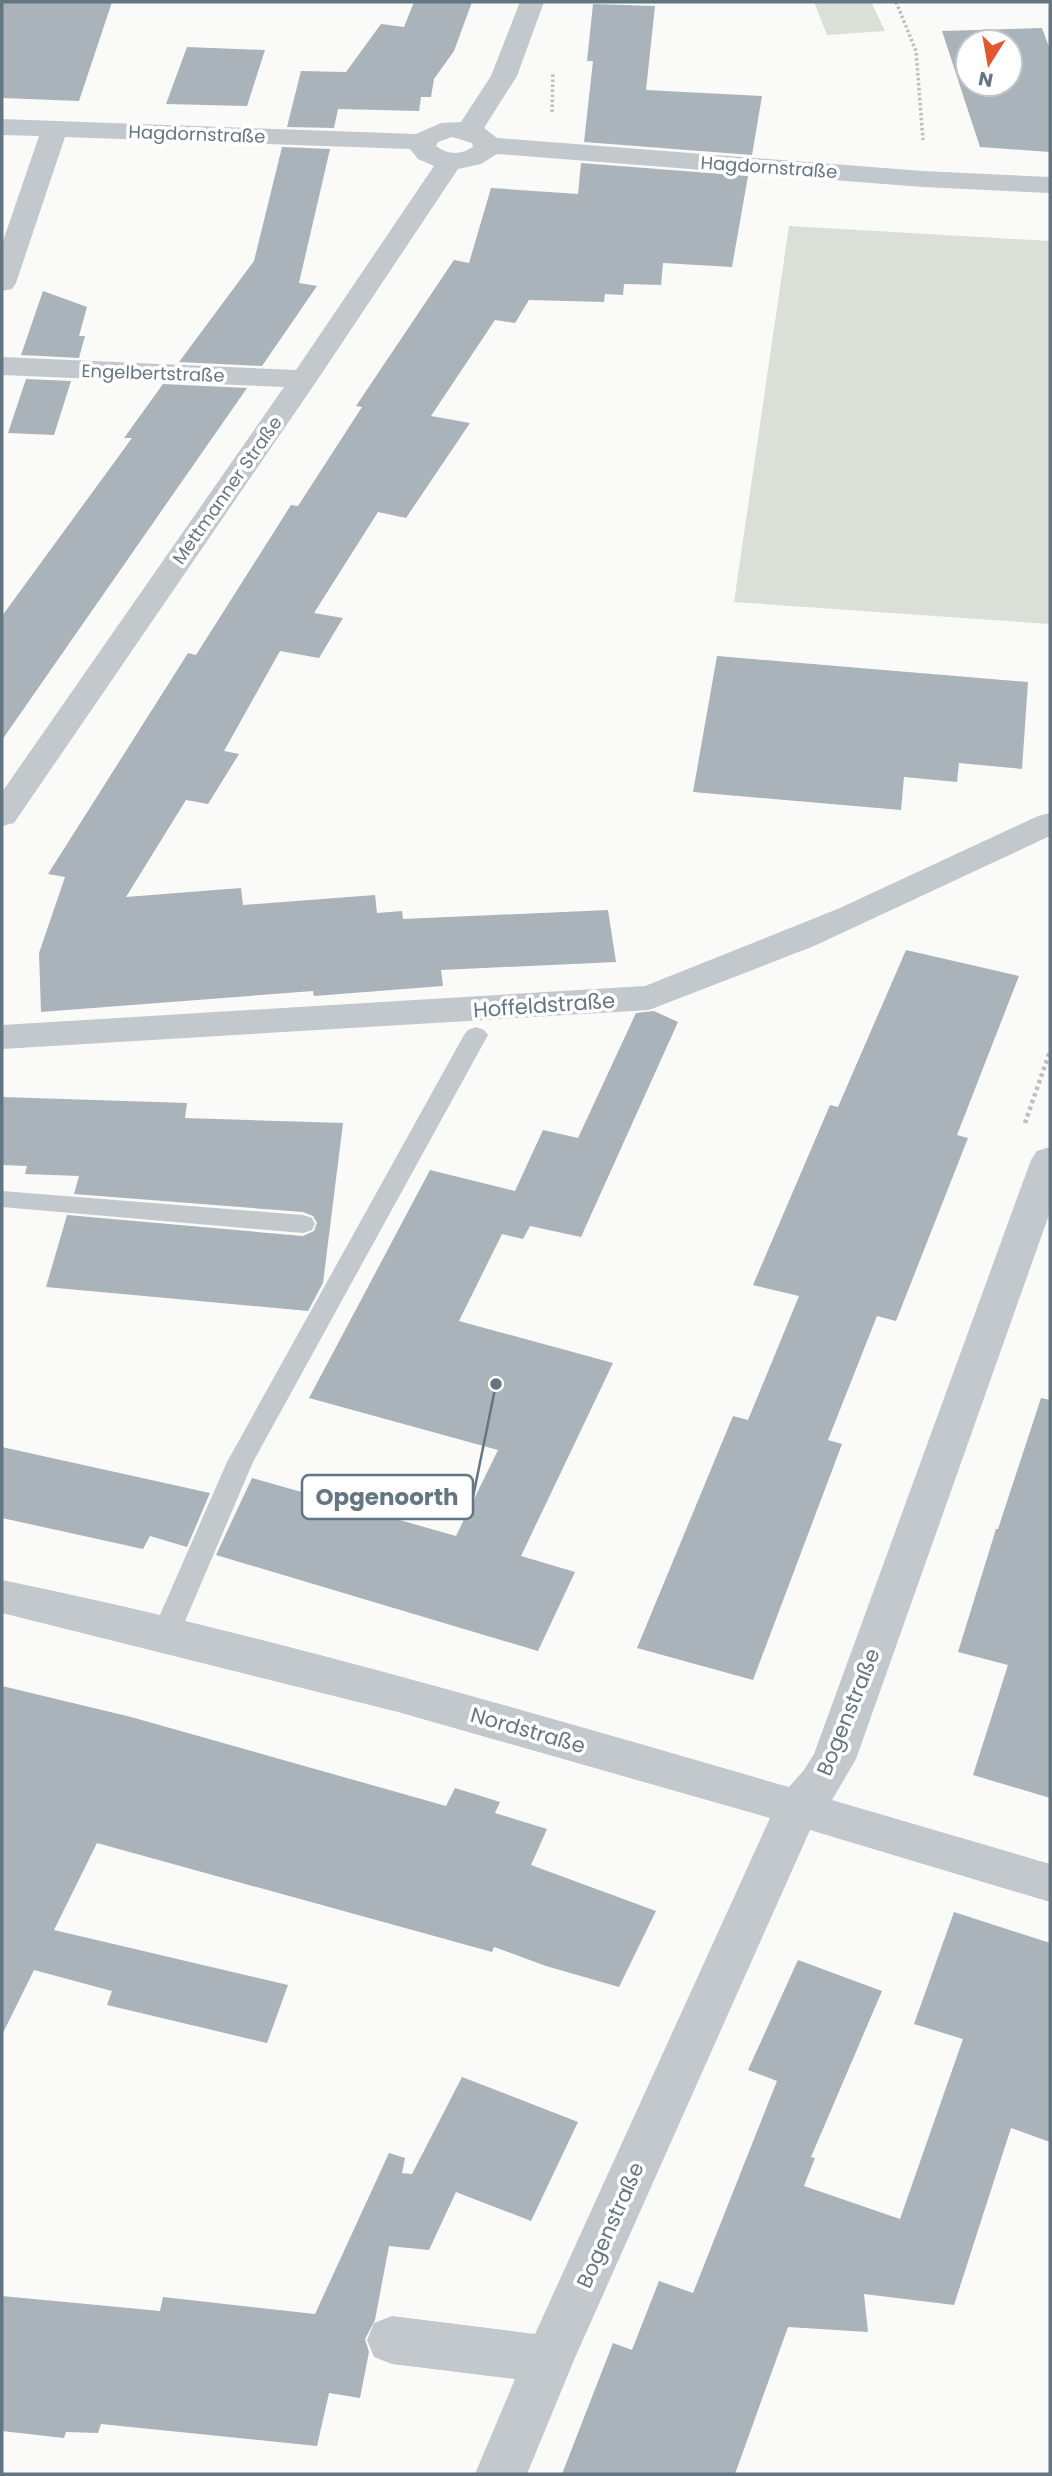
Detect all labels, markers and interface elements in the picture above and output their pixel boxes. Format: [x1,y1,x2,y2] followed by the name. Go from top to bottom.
[954,28,1024,98] north arrow
[976,65,995,94] text: N
[128,119,266,149] street label: Hagdornstraße
[700,150,838,184] street label: Hagdornstraße
[81,358,225,388] street label: Engelbertstraße
[166,411,288,569] street label: Mettmanner Straße
[472,986,616,1024] street label: Hoffeldstraße
[302,1475,473,1519] callout: Opgenoorth
[316,1481,458,1513] text: Opgenoorth
[809,1644,887,1780] street label: Bogenstraße
[467,1700,589,1760] street label: Nordstraße
[569,2157,651,2293] street label: Bogenstraße

